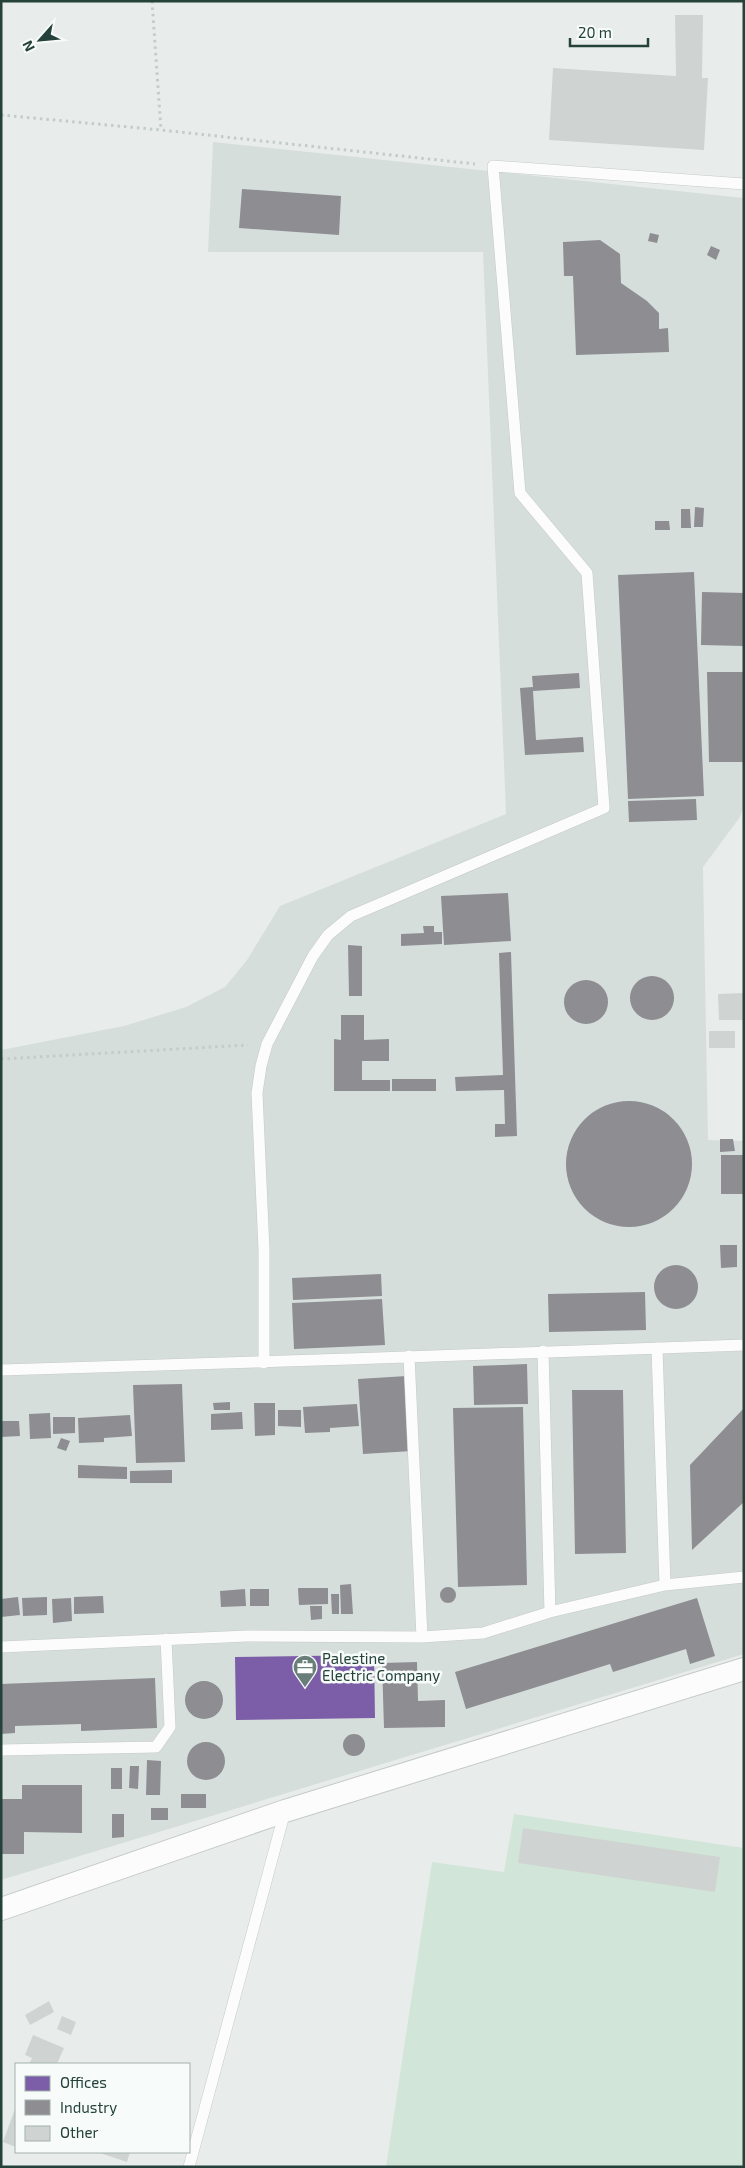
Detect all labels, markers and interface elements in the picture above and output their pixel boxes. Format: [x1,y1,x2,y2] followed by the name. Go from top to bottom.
[15,15,65,65] north arrow
[570,15,648,47] scale bar
[578,23,612,41] text: 20 m
[18,38,38,54] text: N
[322,1649,440,1684] place label: Palestine Electric Company
[292,1654,318,1688] office icon: Palestine Electric Company
[15,2063,190,2153] legend
[60,2073,107,2091] text: Offices
[60,2098,117,2116] text: Industry
[60,2123,99,2141] text: Other

